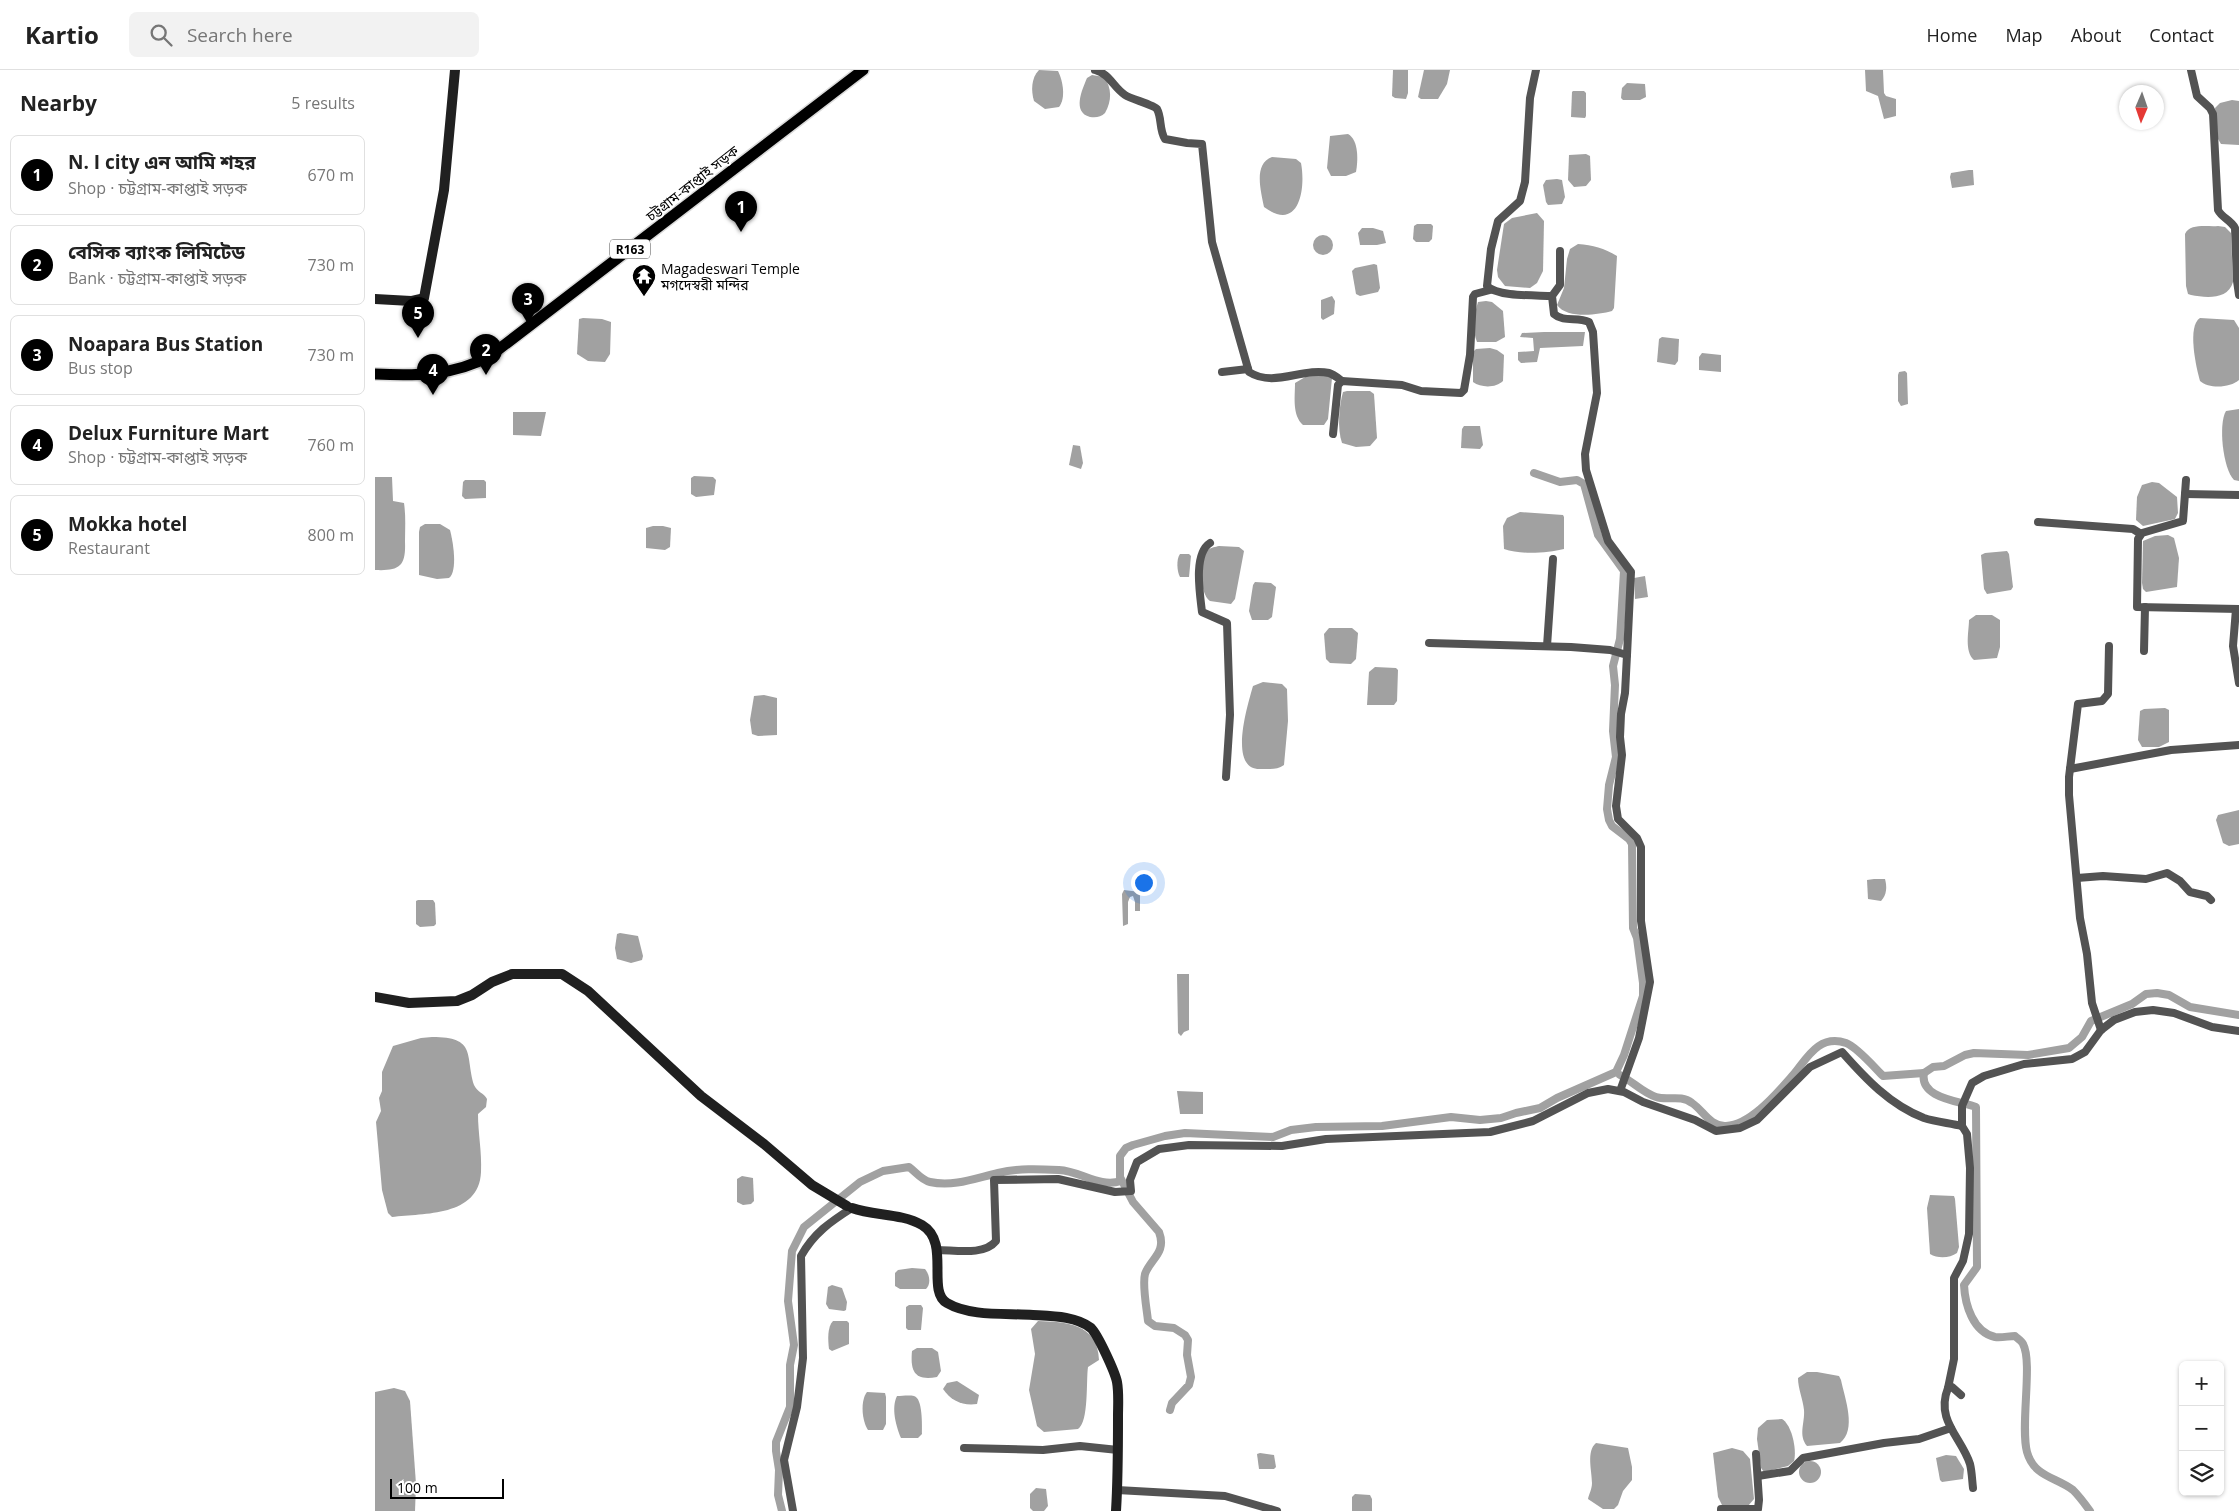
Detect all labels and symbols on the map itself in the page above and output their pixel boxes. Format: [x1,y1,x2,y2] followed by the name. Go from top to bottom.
[2119,85,2164,130] north arrow
[641,140,743,226] street label: চট্টগ্রাম-কাপ্তাই সড়ক
[725,191,757,232] pin: 1
[610,240,650,258] road number: R163
[660,259,800,294] place label: Magadeswari Temple মগদেস্বরী মন্দির
[631,263,657,297] temple icon: Magadeswari Temple মগদেস্বরী মন্দির
[512,283,544,324] pin: 3
[402,297,434,338] pin: 5
[470,334,502,375] pin: 2
[417,354,449,395] pin: 4
[1131,870,1157,896] your location
[390,1476,504,1499] scale bar

